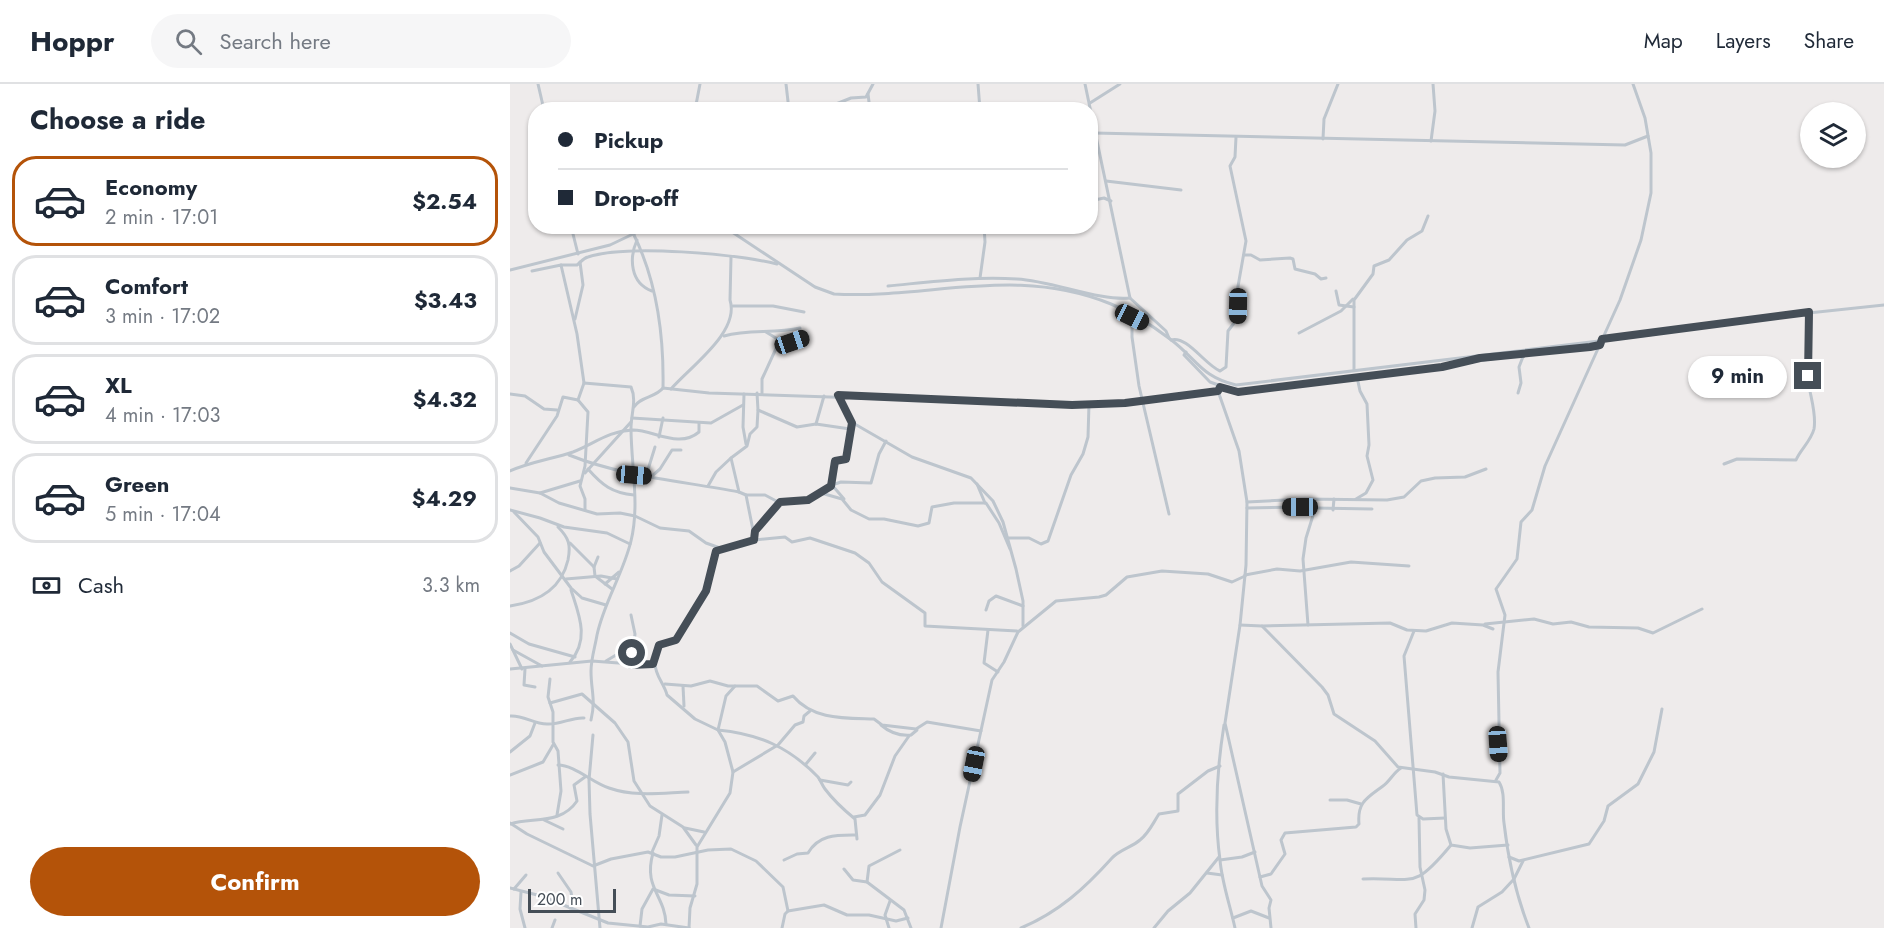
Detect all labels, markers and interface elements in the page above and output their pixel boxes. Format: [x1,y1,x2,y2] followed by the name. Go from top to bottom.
[151,14,571,68] search box
[30,21,115,62] text: Hoppr
[172,25,205,58] icon: search
[220,25,331,57] text: Search here
[1644,26,1683,56] text: Map
[1716,26,1771,56] text: Layers
[1804,26,1854,56] text: Share
[30,100,205,139] text: Choose a ride
[1800,102,1866,168] map controls
[1800,102,1866,168] button: layers
[594,124,663,156] text: Pickup
[105,171,197,203] text: Economy
[33,174,87,228] icon: car
[594,182,678,214] text: Drop-off
[412,185,477,217] text: $2.54
[105,203,218,232] text: 2 min · 17:01
[105,270,188,302] text: Comfort
[33,273,87,327] icon: car
[414,284,477,316] text: $3.43
[1229,288,1247,324] car
[1112,301,1152,333] car
[105,302,220,331] text: 3 min · 17:02
[772,328,812,356] car
[1688,355,1787,397] callout: 9 min
[1711,362,1764,391] text: 9 min
[1794,362,1821,389] route end
[105,369,132,401] text: XL
[33,372,87,426] icon: car
[413,383,477,415] text: $4.32
[105,401,220,430] text: 4 min · 17:03
[615,464,653,486] car
[105,468,169,500] text: Green
[33,471,87,525] icon: car
[412,482,477,514] text: $4.29
[1282,498,1318,516] car
[105,500,221,529] text: 5 min · 17:04
[30,569,63,602] icon: cash
[78,569,124,601] text: Cash
[422,571,480,600] text: 3.3 km
[618,639,645,666] route start
[1488,725,1508,763] car
[962,745,986,783] car
[30,847,480,916] button: Confirm
[528,886,616,914] scale bar
[537,888,583,911] text: 200 m

